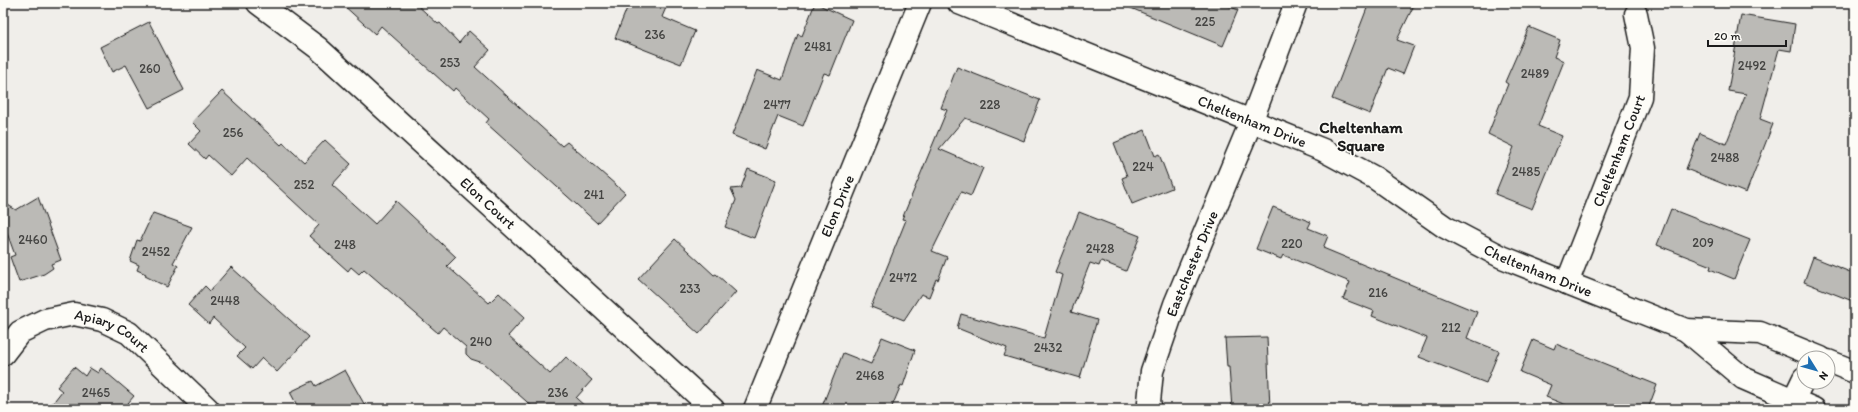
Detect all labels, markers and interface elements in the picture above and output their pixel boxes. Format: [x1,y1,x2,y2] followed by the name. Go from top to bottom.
[1195,14,1215,29] house number: 225
[1708,22,1786,48] scale bar
[645,27,666,42] house number: 236
[1714,29,1741,43] text: 20 m
[804,39,832,54] house number: 2481
[440,55,460,70] house number: 253
[1738,58,1766,73] house number: 2492
[139,61,161,76] house number: 260
[1521,66,1549,81] house number: 2489
[1195,91,1309,151] street label: Cheltenham Drive
[1589,92,1649,210] street label: Cheltenham Court
[763,97,791,112] house number: 2477
[980,97,1000,112] house number: 228
[1319,118,1403,156] district label: Cheltenham Square
[223,125,243,140] house number: 256
[1711,150,1739,165] house number: 2488
[1132,159,1154,174] house number: 224
[1512,164,1540,179] house number: 2485
[817,172,858,240] street label: Elon Drive
[456,173,520,233] street label: Elon Court
[294,177,314,192] house number: 252
[584,187,604,202] house number: 241
[1162,208,1222,319] street label: Eastchester Drive
[18,232,48,247] house number: 2460
[1692,235,1714,250] house number: 209
[1281,236,1303,251] house number: 220
[334,237,356,252] house number: 248
[1481,240,1595,301] street label: Cheltenham Drive
[1086,241,1114,256] house number: 2428
[142,244,170,259] house number: 2452
[889,270,917,285] house number: 2472
[679,281,701,296] house number: 233
[1368,285,1388,300] house number: 216
[210,293,240,308] house number: 2448
[73,305,153,357] street label: Apiary Court
[1441,320,1461,335] house number: 212
[470,334,492,349] house number: 240
[1034,340,1062,355] house number: 2432
[1796,350,1836,390] north arrow
[856,368,884,383] house number: 2468
[1816,369,1831,383] text: N
[82,385,110,400] house number: 2465
[548,385,569,400] house number: 236

